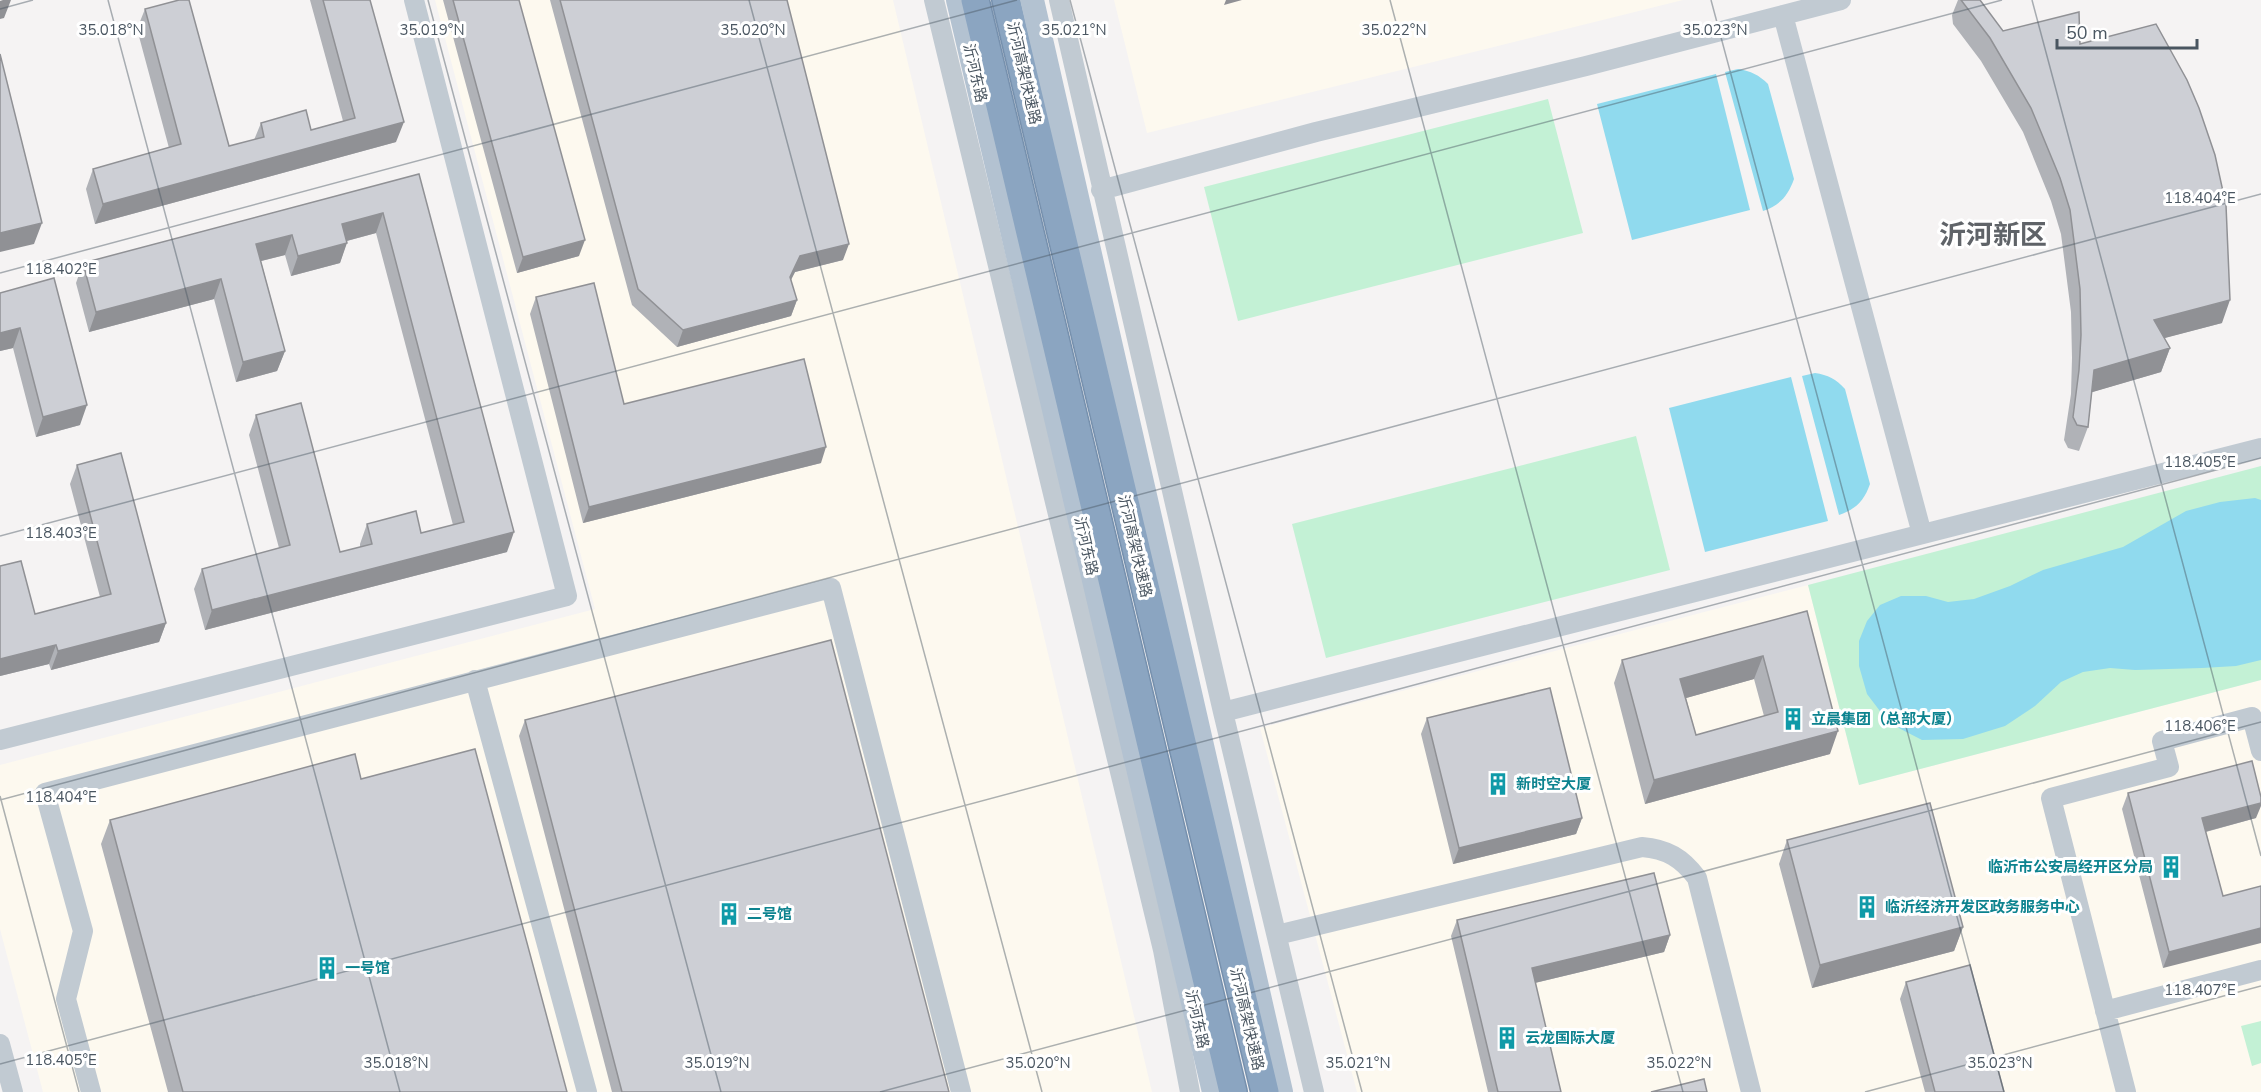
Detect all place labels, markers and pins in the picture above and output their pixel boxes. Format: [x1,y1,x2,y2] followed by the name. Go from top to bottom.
[1780,706,1806,732] building icon: 立晨集团（总部大厦）
[1811,709,1961,729] place label: 立晨集团（总部大厦）
[1485,771,1511,797] building icon: 新时空大厦
[1516,774,1591,794] place label: 新时空大厦
[2158,854,2184,880] building icon: 临沂市公安局经开区分局
[1988,857,2153,877] place label: 临沂市公安局经开区分局
[1854,894,1880,920] building icon: 临沂经济开发区政务服务中心
[1885,897,2080,917] place label: 临沂经济开发区政务服务中心
[716,901,742,927] building icon: 二号馆
[747,904,792,924] place label: 二号馆
[314,955,340,981] building icon: 一号馆
[345,958,390,978] place label: 一号馆
[1494,1025,1520,1051] building icon: 云龙国际大厦
[1525,1028,1615,1048] place label: 云龙国际大厦

